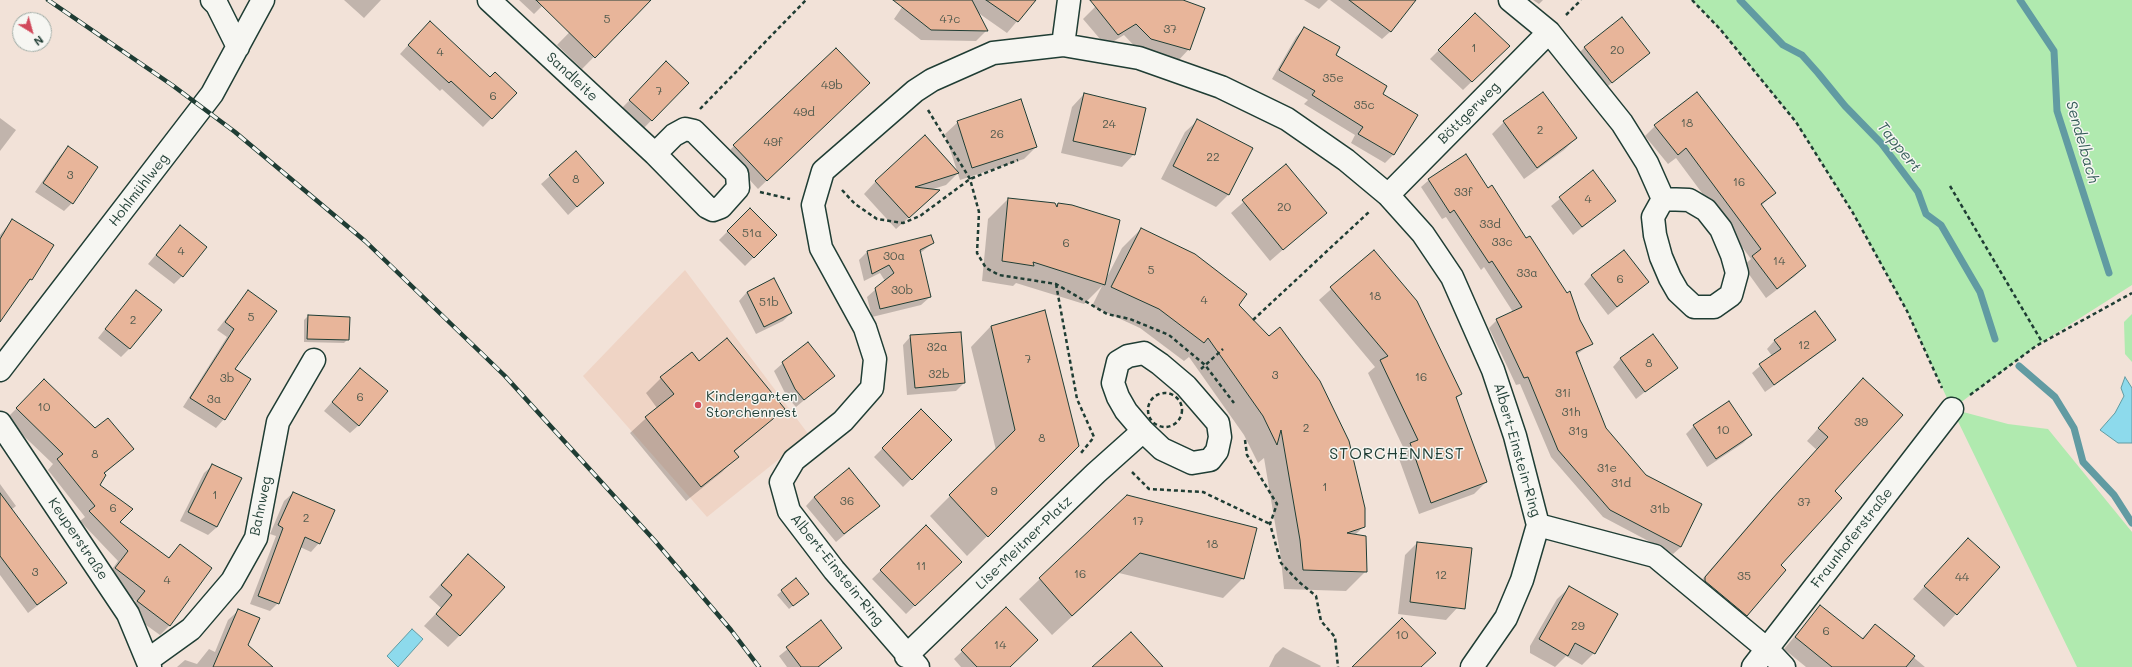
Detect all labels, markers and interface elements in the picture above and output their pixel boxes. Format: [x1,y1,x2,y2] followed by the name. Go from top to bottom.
[12,12,52,52] north arrow
[604,12,610,26] house number: 5
[940,12,960,26] house number: 47c
[1163,22,1177,36] house number: 37
[31,33,47,50] text: N
[1471,41,1477,55] house number: 1
[1610,43,1624,57] house number: 20
[436,45,444,59] house number: 4
[543,49,601,105] street label: Sandleite
[1322,71,1344,85] house number: 35e
[821,78,843,92] house number: 49b
[1435,79,1503,147] street label: Böttgerweg
[656,84,662,98] house number: 7
[489,89,497,103] house number: 6
[1353,98,1375,112] house number: 35c
[2062,99,2102,185] water label: Sendelbach
[793,105,815,119] house number: 49d
[1681,116,1693,130] house number: 18
[1102,117,1116,131] house number: 24
[1873,118,1925,176] water label: Tappert
[1537,123,1543,137] house number: 2
[990,127,1004,141] house number: 26
[764,135,782,149] house number: 49f
[105,150,173,230] street label: Hohlmühlweg
[1206,150,1220,164] house number: 22
[66,168,74,182] house number: 3
[572,172,580,186] house number: 8
[1733,175,1745,189] house number: 16
[1454,185,1472,199] house number: 33f
[1584,192,1592,206] house number: 4
[1277,200,1291,214] house number: 20
[1479,217,1501,231] house number: 33d
[742,226,762,240] house number: 51a
[1491,235,1513,249] house number: 33c
[1062,236,1070,250] house number: 6
[177,244,185,258] house number: 4
[883,249,905,263] house number: 30a
[1773,254,1785,268] house number: 14
[1148,263,1154,277] house number: 5
[1516,266,1538,280] house number: 33a
[1616,272,1624,286] house number: 6
[891,283,913,297] house number: 30b
[1369,289,1381,303] house number: 18
[1200,293,1208,307] house number: 4
[759,295,779,309] house number: 51b
[248,310,254,324] house number: 5
[130,313,136,327] house number: 2
[1798,338,1810,352] house number: 12
[926,340,948,354] house number: 32a
[1025,352,1031,366] house number: 7
[1645,356,1653,370] house number: 8
[928,367,950,381] house number: 32b
[1271,368,1279,382] house number: 3
[1415,370,1427,384] house number: 16
[220,371,234,385] house number: 3b
[1490,381,1544,519] street label: Albert-Einstein-Ring
[1555,386,1571,400] house number: 31i
[706,389,798,422] place label: Kindergarten Storchennest
[356,390,364,404] house number: 6
[207,392,221,406] house number: 3a
[38,400,50,414] house number: 10
[693,400,703,410] marker: Kindergarten Storchennest
[1561,405,1581,419] house number: 31h
[1854,415,1868,429] house number: 39
[1303,421,1309,435] house number: 2
[1717,423,1729,437] house number: 10
[1568,424,1588,438] house number: 31g
[1038,431,1046,445] house number: 8
[1329,444,1465,464] district label: STORCHENNEST
[91,447,99,461] house number: 8
[1597,461,1617,475] house number: 31e
[246,475,276,537] street label: Bahnweg
[1611,476,1631,490] house number: 31d
[1322,480,1328,494] house number: 1
[990,484,998,498] house number: 9
[1808,485,1896,591] street label: Fraunhoferstraße
[212,488,218,502] house number: 1
[972,493,1076,593] street label: Lise-Meitner-Platz
[840,494,854,508] house number: 36
[44,495,112,583] street label: Keuperstraße
[1797,495,1811,509] house number: 37
[109,501,117,515] house number: 6
[1650,502,1670,516] house number: 31b
[303,511,309,525] house number: 2
[787,511,887,629] street label: Albert-Einstein-Ring
[1132,514,1144,528] house number: 17
[1206,537,1218,551] house number: 18
[916,559,926,573] house number: 11
[31,565,39,579] house number: 3
[1074,567,1086,581] house number: 16
[1435,568,1447,582] house number: 12
[1737,569,1751,583] house number: 35
[1955,570,1969,584] house number: 44
[163,573,171,587] house number: 4
[1571,619,1585,633] house number: 29
[1822,624,1830,638] house number: 6
[1396,628,1408,642] house number: 10
[994,638,1006,652] house number: 14

